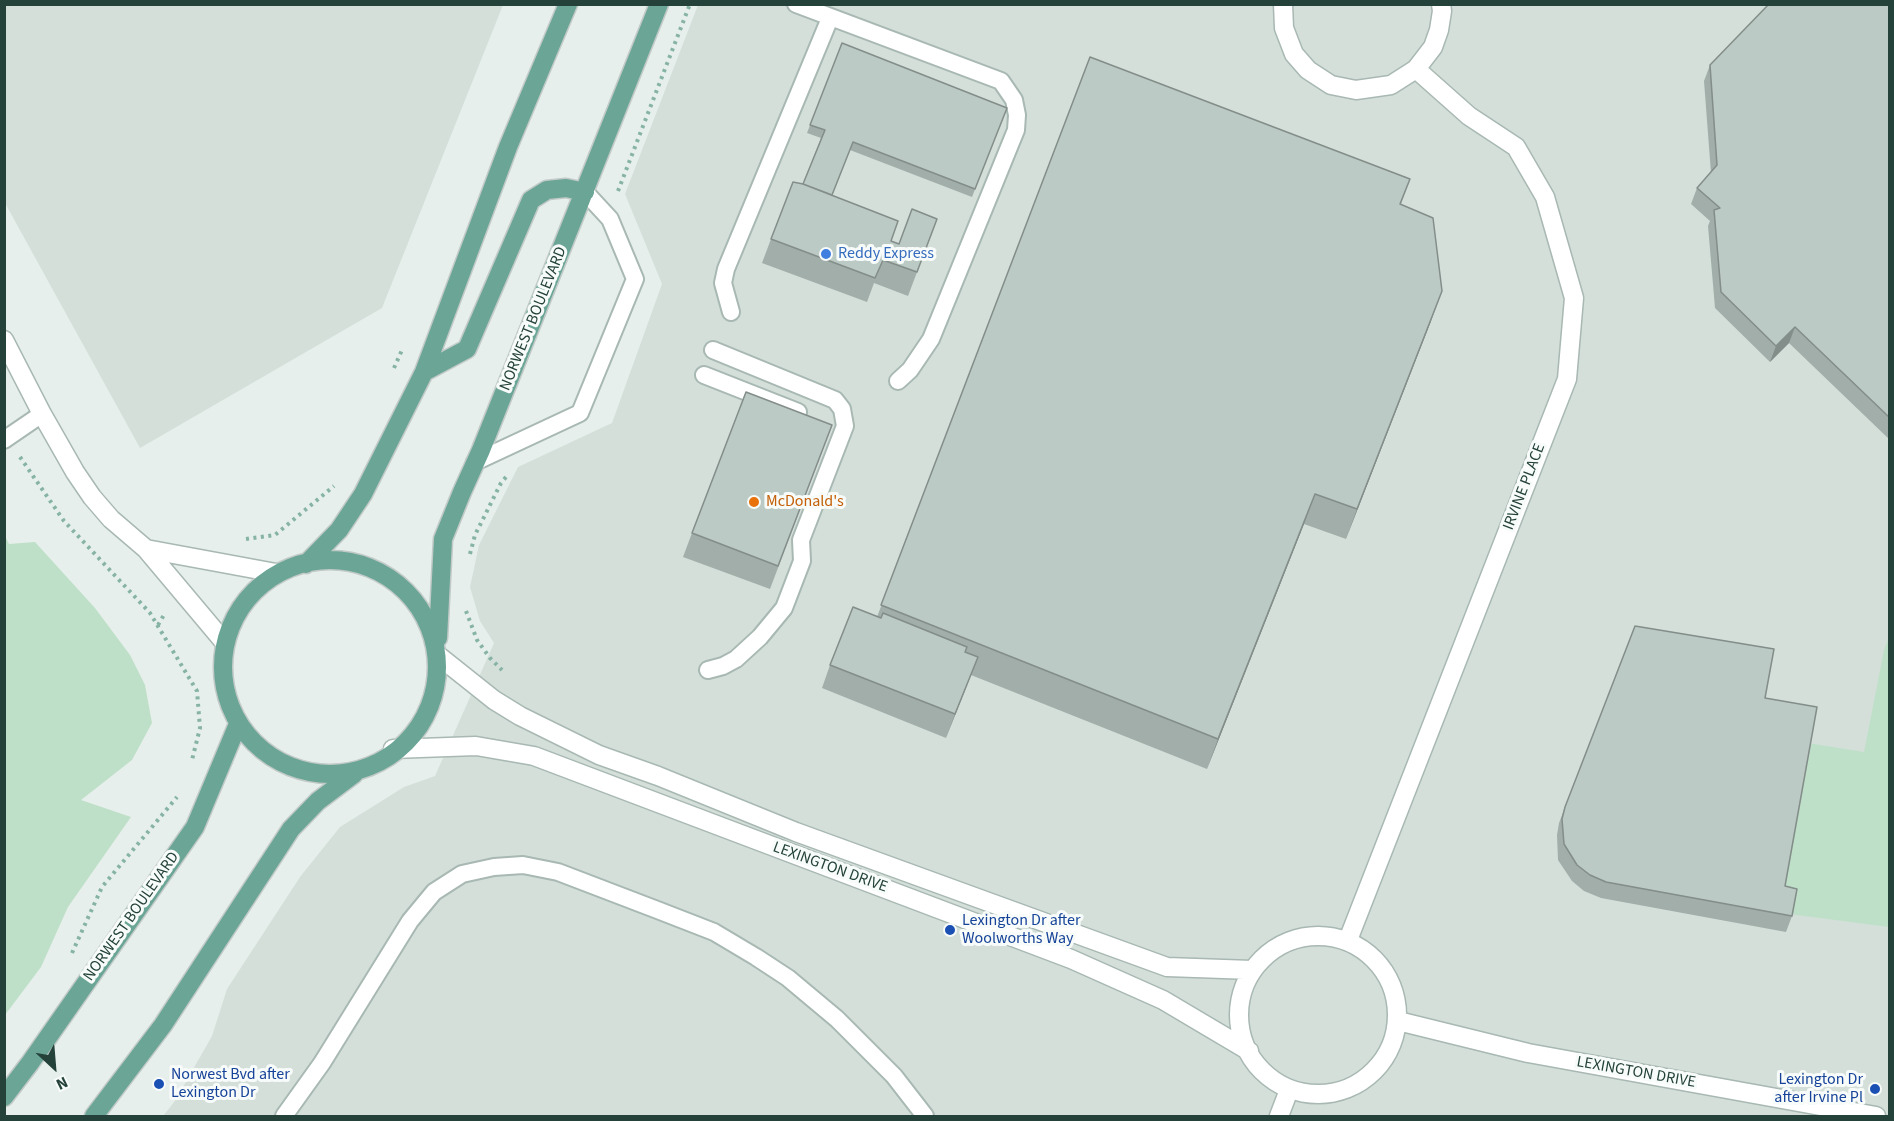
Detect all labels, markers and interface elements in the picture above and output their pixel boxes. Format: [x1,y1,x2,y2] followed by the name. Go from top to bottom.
[496,244,572,394] street label: NORWEST BOULEVARD
[838,244,934,264] place label: Reddy Express
[819,247,833,261] marker: Reddy Express
[1500,441,1550,533] street label: IRVINE PLACE
[766,492,844,512] place label: McDonald's
[747,495,761,509] marker: McDonald's
[770,838,890,898] street label: LEXINGTON DRIVE
[80,849,184,985] street label: NORWEST BOULEVARD
[962,911,1081,949] place label: Lexington Dr after Woolworths Way
[943,923,957,937] marker: Lexington Dr after Woolworths Way
[24,1037,84,1097] north arrow
[1575,1053,1697,1093] street label: LEXINGTON DRIVE
[171,1065,290,1103] place label: Norwest Bvd after Lexington Dr
[1774,1070,1863,1108] place label: Lexington Dr after Irvine Pl
[52,1071,72,1095] text: N
[152,1077,166,1091] marker: Norwest Bvd after Lexington Dr
[1868,1082,1882,1096] marker: Lexington Dr after Irvine Pl

